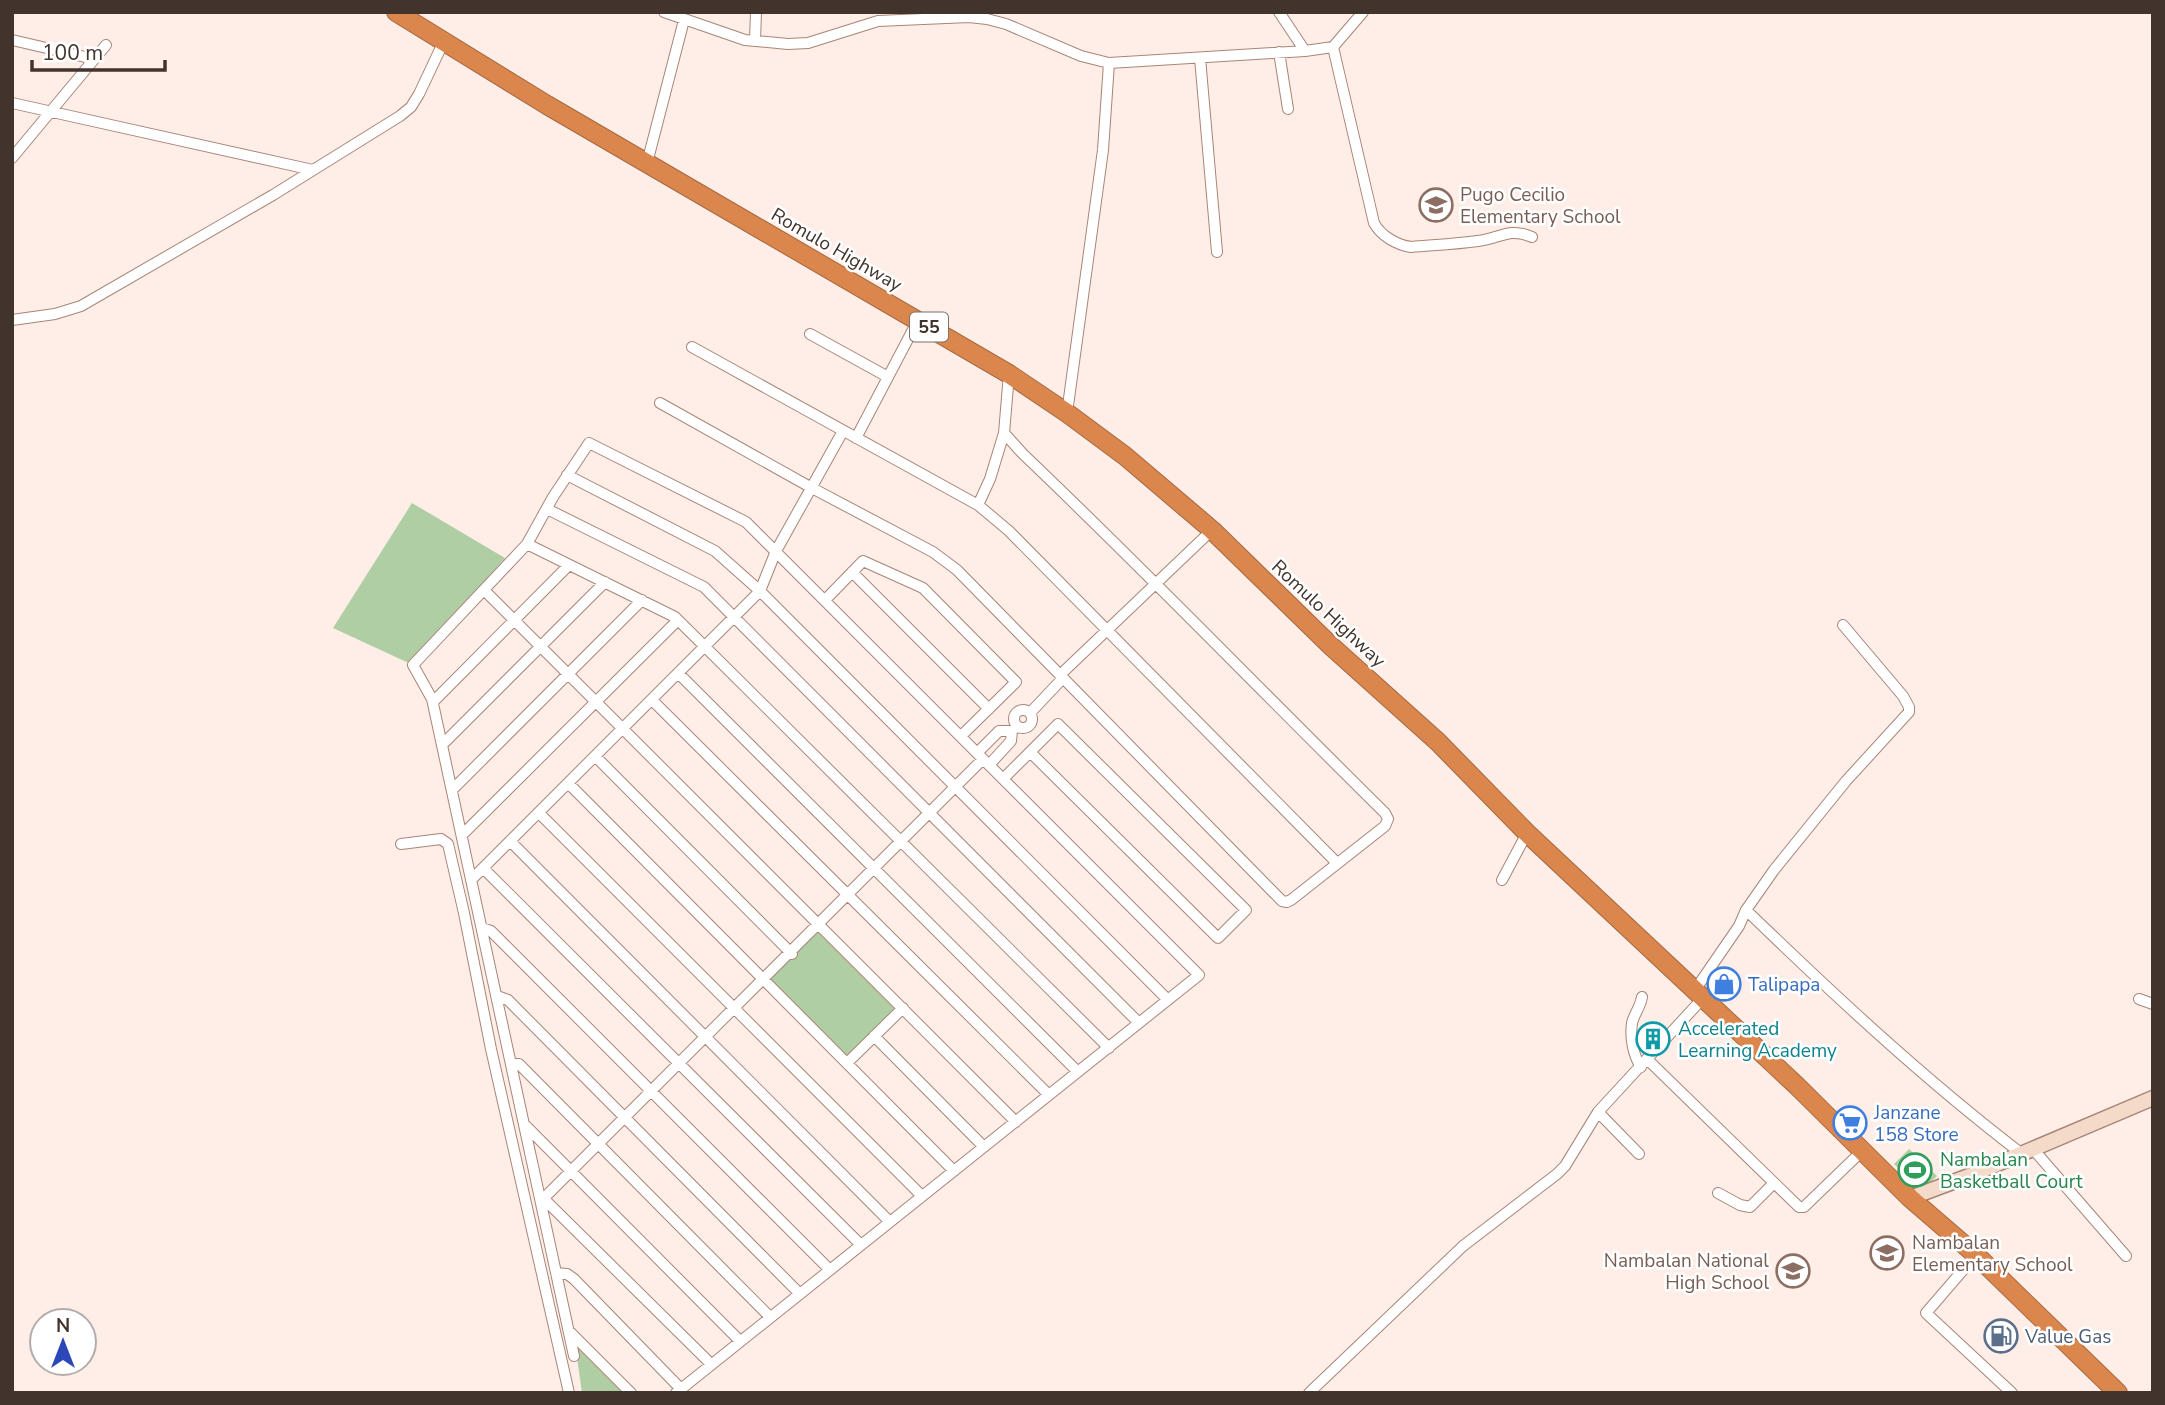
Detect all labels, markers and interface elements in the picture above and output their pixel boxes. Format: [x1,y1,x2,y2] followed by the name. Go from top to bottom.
[32,28,164,72] scale bar
[42,39,103,67] text: 100 m
[1460,182,1621,230] place label: Pugo Cecilio Elementary School
[1417,186,1455,224] school or university icon: Pugo Cecilio Elementary School
[766,202,907,298] street label: Romulo Highway
[910,312,948,342] road number: 55
[1266,554,1391,674] street label: Romulo Highway
[1705,965,1743,1003] shop icon: Talipapa
[1748,972,1820,998] place label: Talipapa
[1678,1016,1837,1064] place label: Accelerated Learning Academy
[1634,1020,1672,1058] building icon: Accelerated Learning Academy
[1873,1100,1959,1148] place label: Janzane 158 Store
[1831,1104,1869,1142] supermarket icon: Janzane 158 Store
[1940,1147,2083,1195] place label: Nambalan Basketball Court
[1896,1151,1934,1189] sports icon: Nambalan Basketball Court
[1912,1230,2073,1278] place label: Nambalan Elementary School
[1868,1234,1906,1272] school or university icon: Nambalan Elementary School
[1604,1248,1769,1296] place label: Nambalan National High School
[1774,1252,1812,1290] school or university icon: Nambalan National High School
[28,1307,98,1377] north arrow
[56,1313,70,1339] text: N
[1982,1317,2020,1355] fuel station icon: Value Gas
[2024,1324,2111,1350] place label: Value Gas

